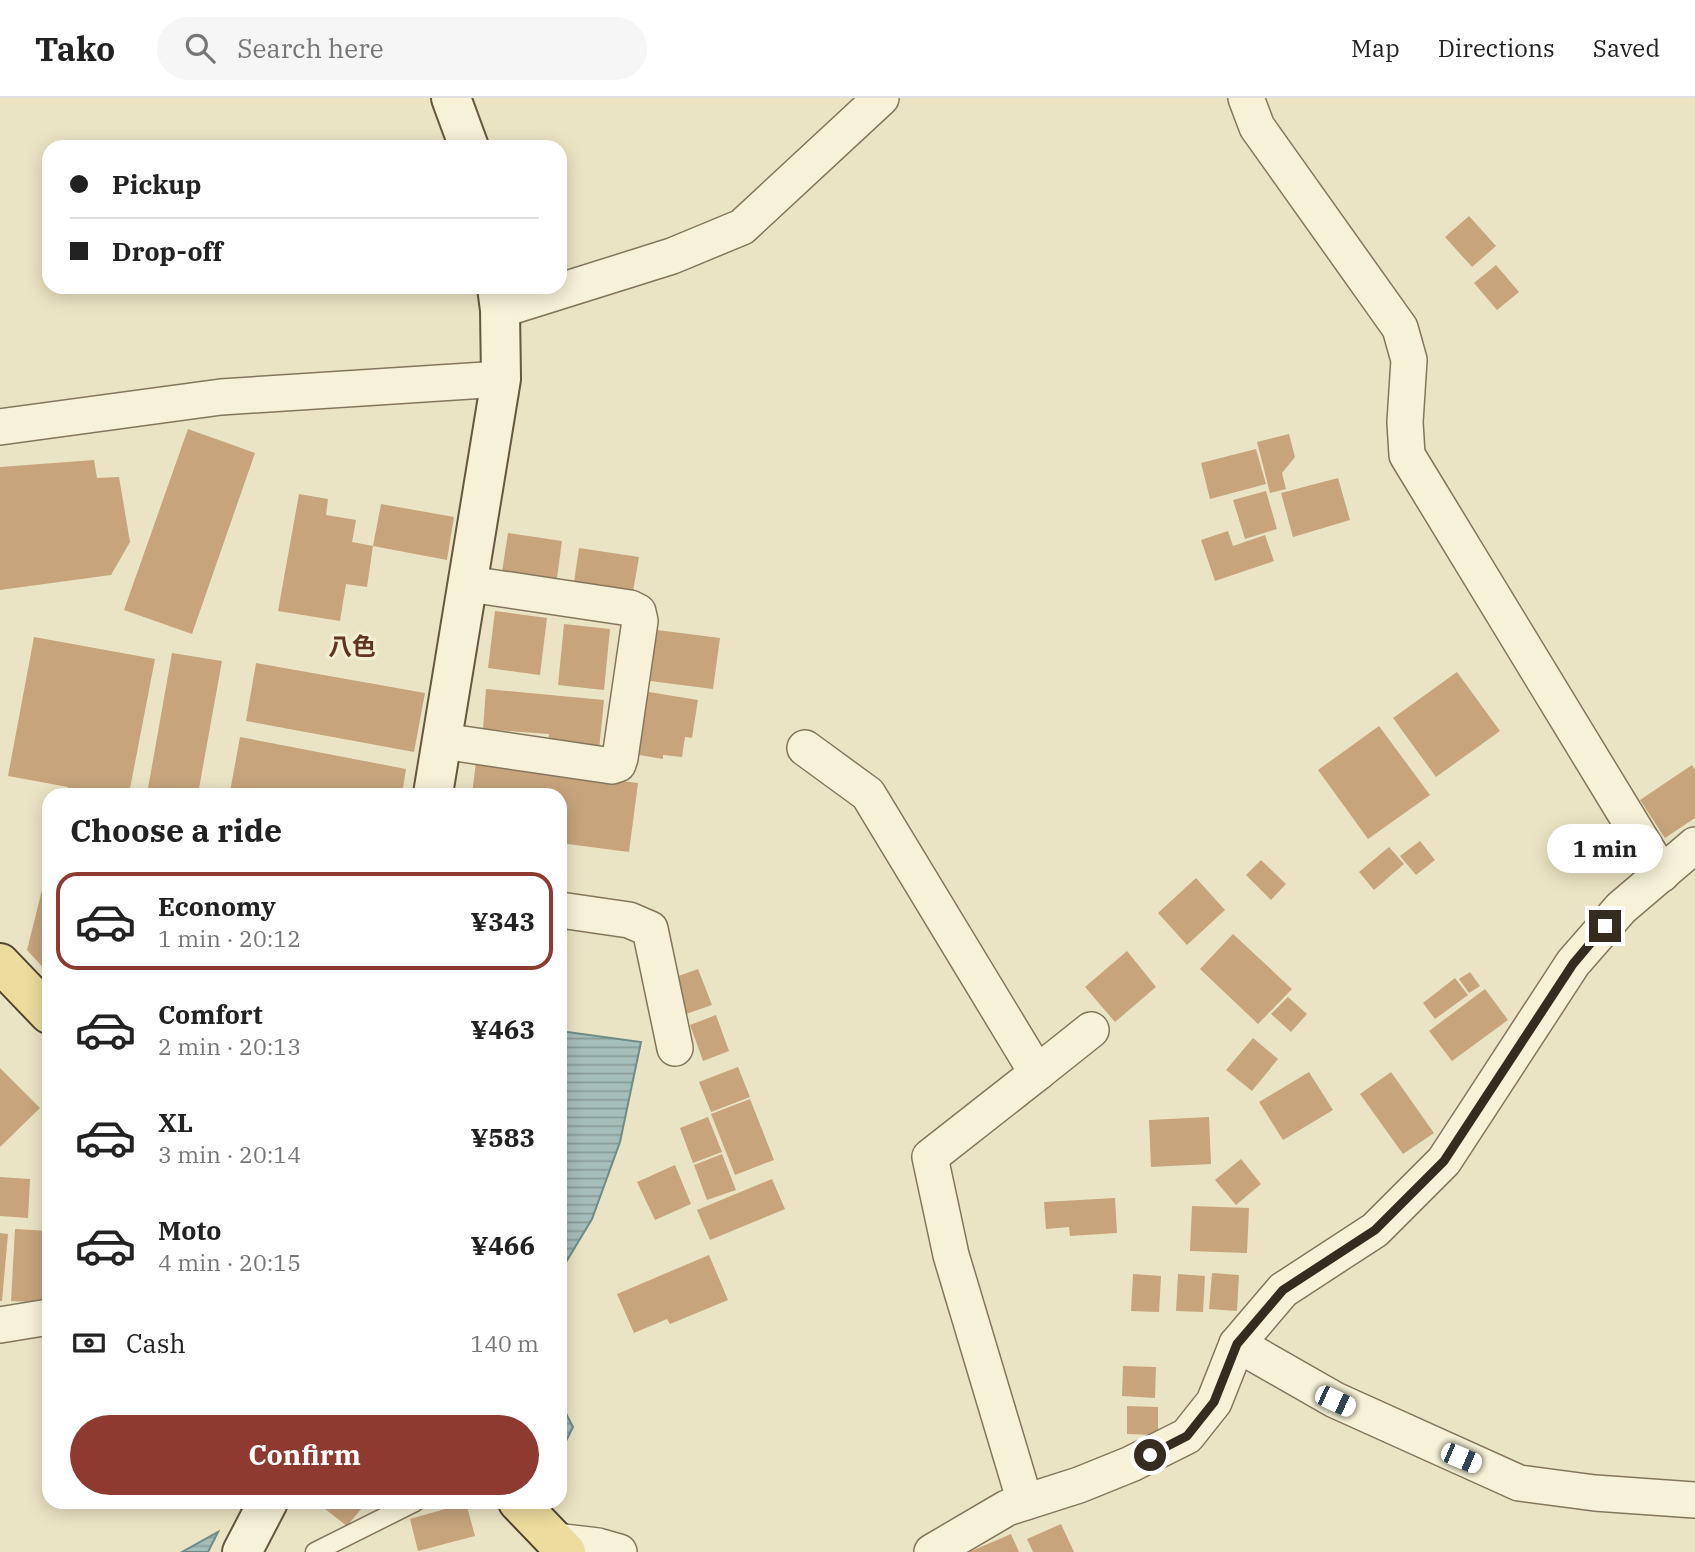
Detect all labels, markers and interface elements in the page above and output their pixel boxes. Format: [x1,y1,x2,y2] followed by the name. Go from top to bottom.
[157,17,647,80] search box
[35,27,115,70] text: Tako
[181,29,219,67] icon: search
[237,31,384,65] text: Search here
[1351,32,1400,64] text: Map
[1438,32,1555,64] text: Directions
[1593,32,1660,64] text: Saved
[112,167,202,201] text: Pickup
[112,234,223,268] text: Drop-off
[328,630,376,662] district label: 八色
[70,809,282,851] text: Choose a ride
[1547,824,1663,874] callout: 1 min
[1573,833,1637,863] text: 1 min
[158,889,276,923] text: Economy
[74,890,137,953] icon: car
[470,904,535,938] text: ¥343
[1589,910,1621,942] route end
[158,923,301,953] text: 1 min · 20:12
[158,997,263,1031] text: Comfort
[74,998,137,1061] icon: car
[470,1012,535,1046] text: ¥463
[158,1031,301,1061] text: 2 min · 20:13
[158,1105,193,1139] text: XL
[74,1106,137,1169] icon: car
[470,1120,535,1154] text: ¥583
[158,1139,301,1169] text: 3 min · 20:14
[158,1213,221,1247] text: Moto
[74,1214,137,1277] icon: car
[470,1228,535,1262] text: ¥466
[158,1247,301,1277] text: 4 min · 20:15
[70,1324,108,1362] icon: cash
[126,1326,186,1360] text: Cash
[470,1328,539,1358] text: 140 m
[1312,1383,1359,1419] car
[70,1415,539,1495] button: Confirm
[1134,1439,1166,1471] route start
[1438,1440,1485,1476] car

